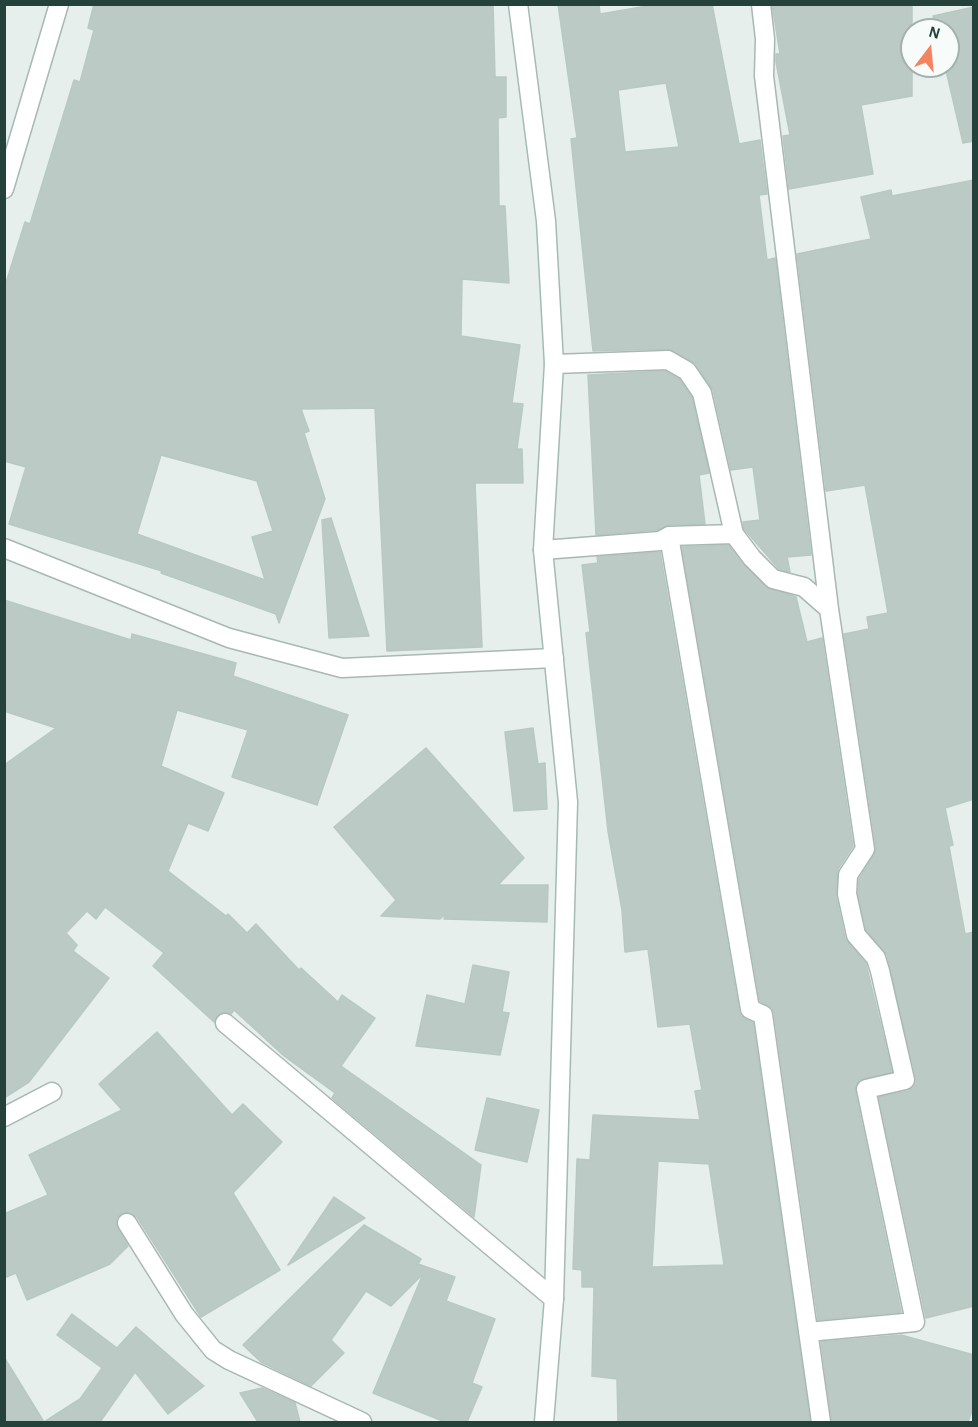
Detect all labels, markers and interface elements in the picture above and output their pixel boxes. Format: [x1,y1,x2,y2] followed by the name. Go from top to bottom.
[900,18,960,78] north arrow
[927,23,942,42] text: N

